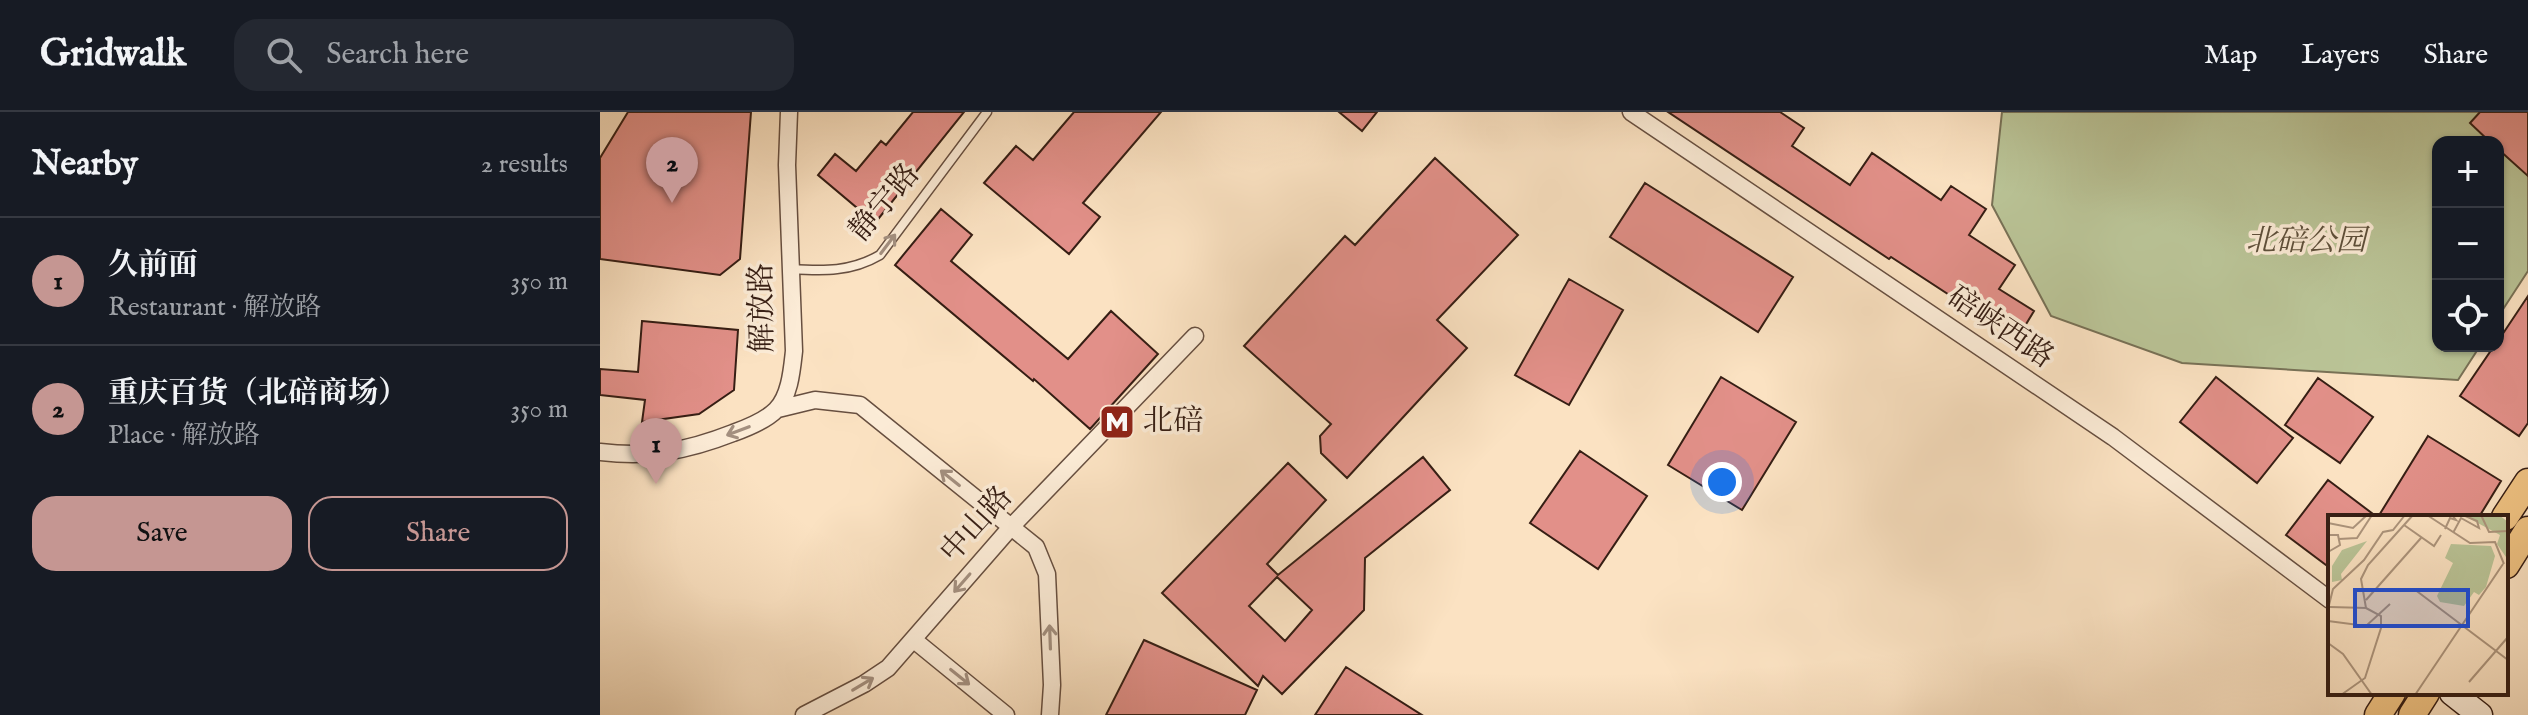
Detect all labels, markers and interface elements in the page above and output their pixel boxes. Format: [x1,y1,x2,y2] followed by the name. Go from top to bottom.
[234,19,794,91] search box
[40,31,186,79] text: Gridwalk
[262,33,306,77] icon: search
[326,36,469,74] text: Search here
[2204,38,2257,73] text: Map
[2301,38,2380,73] text: Layers
[2424,38,2488,73] text: Share
[2432,136,2504,352] map controls
[2432,136,2504,208] button: +
[646,137,698,203] pin: 2
[32,143,138,186] text: Nearby
[481,148,568,181] text: 2 results
[842,156,928,250] street label: 静宁路
[2432,208,2504,280] button: −
[2246,223,2370,261] park label: 北碚公园
[879,234,896,256] one-way arrow
[108,247,198,285] text: 久前面
[743,263,783,353] street label: 解放路
[53,265,63,298] text: 1
[510,265,568,298] text: 350 m
[1940,279,2060,377] street label: 碚峡西路
[2432,280,2504,352] button: locate
[108,291,321,324] text: Restaurant · 解放路
[108,375,408,413] text: 重庆百货（北碚商场）
[52,393,64,426] text: 2
[510,393,568,426] text: 350 m
[1098,403,1136,441] metro station icon: 北碚
[1143,403,1203,441] place label: 北碚
[630,418,682,484] pin: 1
[108,419,260,452] text: Place · 解放路
[726,425,751,439] one-way arrow
[1702,462,1742,502] your location
[941,469,961,487] one-way arrow
[933,479,1021,571] street label: 中山路
[32,496,292,571] button: Save
[308,496,568,571] button: Share
[2328,515,2508,695] inset map
[954,573,972,593] one-way arrow
[1042,624,1057,651] one-way arrow
[949,668,970,686] one-way arrow
[851,675,874,691] one-way arrow

